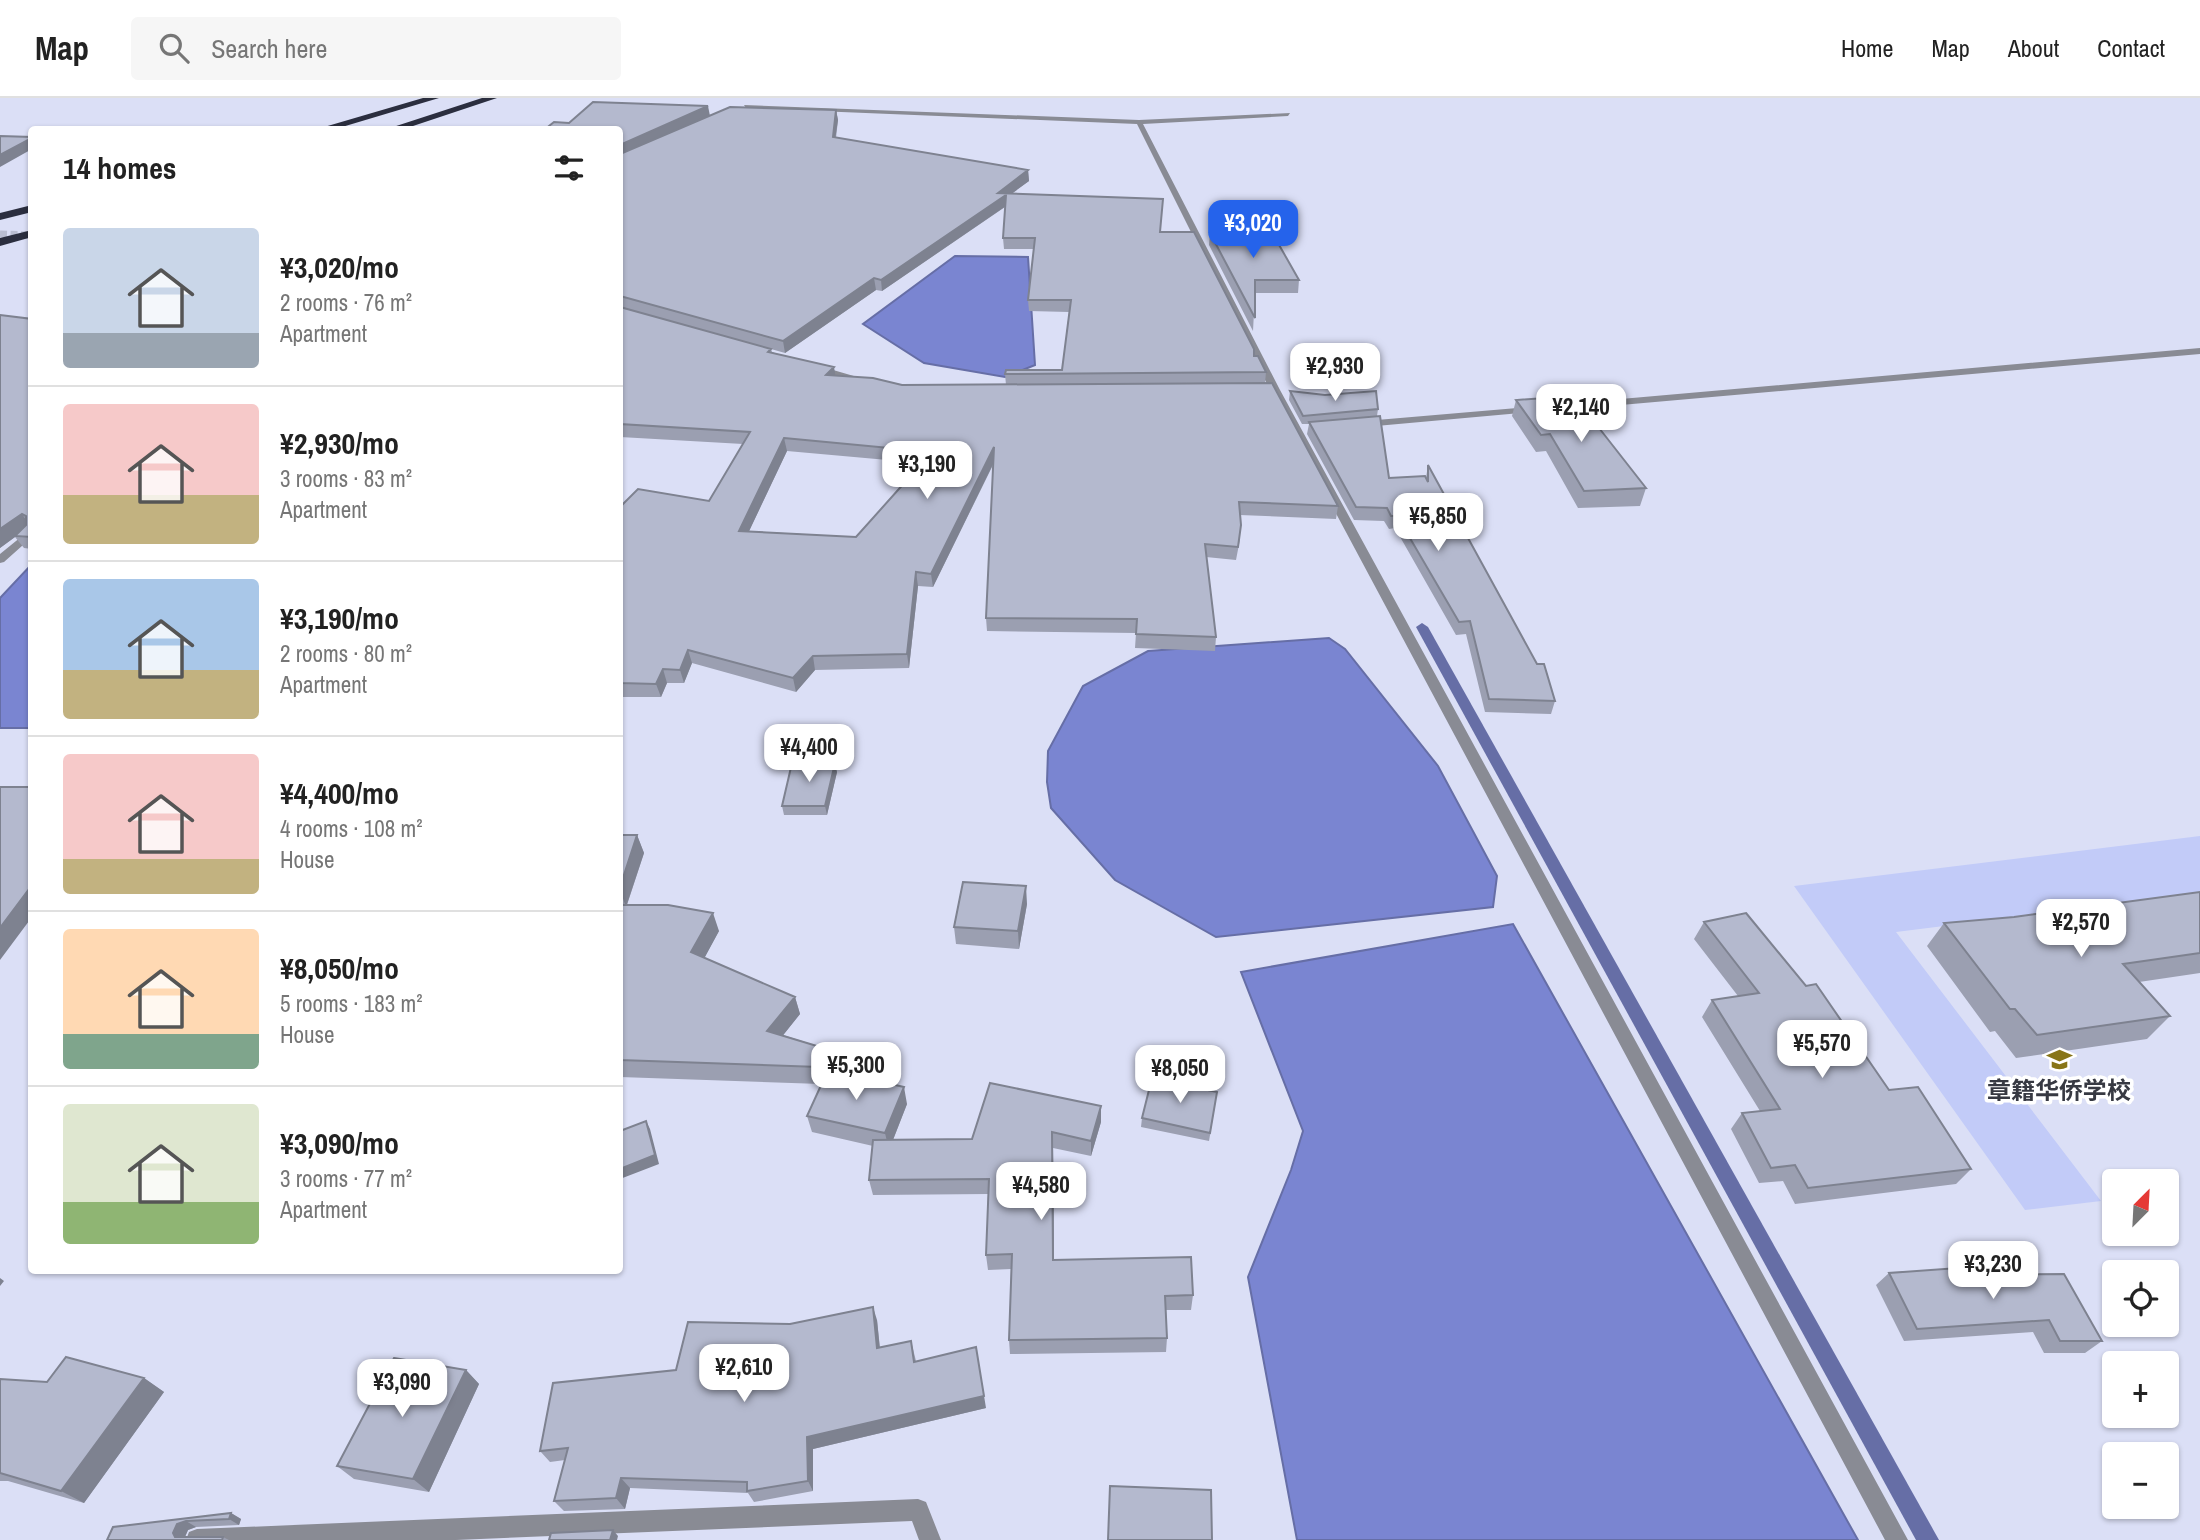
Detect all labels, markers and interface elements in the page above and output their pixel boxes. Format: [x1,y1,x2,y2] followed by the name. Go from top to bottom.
[131,17,621,80] search box
[35,26,89,70] text: Map
[155,29,193,67] icon: search
[211,31,327,66] text: Search here
[1841,32,1893,64] text: Home
[1931,32,1970,64] text: Map
[2008,32,2059,64] text: About
[2097,32,2165,64] text: Contact
[63,148,177,188] text: 14 homes
[550,149,588,187] icon: filters
[1196,200,1310,260] pin: ¥3,020
[1224,207,1282,238] text: ¥3,020
[280,247,399,287] text: ¥3,020/mo
[119,256,203,340] icon: home
[280,287,412,318] text: 2 rooms · 76 m²
[280,318,367,349] text: Apartment
[1278,344,1392,403] pin: ¥2,930
[1306,350,1364,381] text: ¥2,930
[1524,384,1638,444] pin: ¥2,140
[1552,391,1610,422] text: ¥2,140
[280,423,399,463] text: ¥2,930/mo
[119,432,203,516] icon: home
[870,442,984,501] pin: ¥3,190
[898,448,956,479] text: ¥3,190
[280,463,412,494] text: 3 rooms · 83 m²
[280,494,367,525] text: Apartment
[1381,494,1495,553] pin: ¥5,850
[1409,500,1467,531] text: ¥5,850
[280,598,399,638] text: ¥3,190/mo
[119,607,203,691] icon: home
[280,638,412,669] text: 2 rooms · 80 m²
[280,669,367,700] text: Apartment
[752,724,866,784] pin: ¥4,400
[780,731,838,762] text: ¥4,400
[280,773,399,813] text: ¥4,400/mo
[119,782,203,866] icon: home
[280,813,423,844] text: 4 rooms · 108 m²
[280,844,335,875] text: House
[2024,900,2138,959] pin: ¥2,570
[2052,906,2110,937] text: ¥2,570
[280,948,399,988] text: ¥8,050/mo
[119,957,203,1041] icon: home
[280,988,423,1019] text: 5 rooms · 183 m²
[280,1019,335,1050] text: House
[1765,1020,1879,1080] pin: ¥5,570
[1793,1027,1851,1058] text: ¥5,570
[799,1042,913,1102] pin: ¥5,300
[1123,1046,1237,1105] pin: ¥8,050
[2045,1046,2073,1074] school or university icon: 章籍华侨学校
[827,1049,885,1080] text: ¥5,300
[1151,1052,1209,1083] text: ¥8,050
[1987,1074,2131,1106] place label: 章籍华侨学校
[280,1123,399,1163] text: ¥3,090/mo
[119,1132,203,1216] icon: home
[984,1162,1098,1222] pin: ¥4,580
[280,1163,412,1194] text: 3 rooms · 77 m²
[1012,1169,1070,1200] text: ¥4,580
[2102,1169,2179,1246] north arrow
[2102,1169,2179,1519] map controls
[280,1194,367,1225] text: Apartment
[1936,1242,2050,1301] pin: ¥3,230
[1964,1248,2022,1279] text: ¥3,230
[2102,1260,2179,1337] button: locate
[687,1344,801,1404] pin: ¥2,610
[715,1351,773,1382] text: ¥2,610
[2102,1351,2179,1428] button: +
[345,1360,459,1419] pin: ¥3,090
[373,1366,431,1397] text: ¥3,090
[2102,1442,2179,1519] button: −

